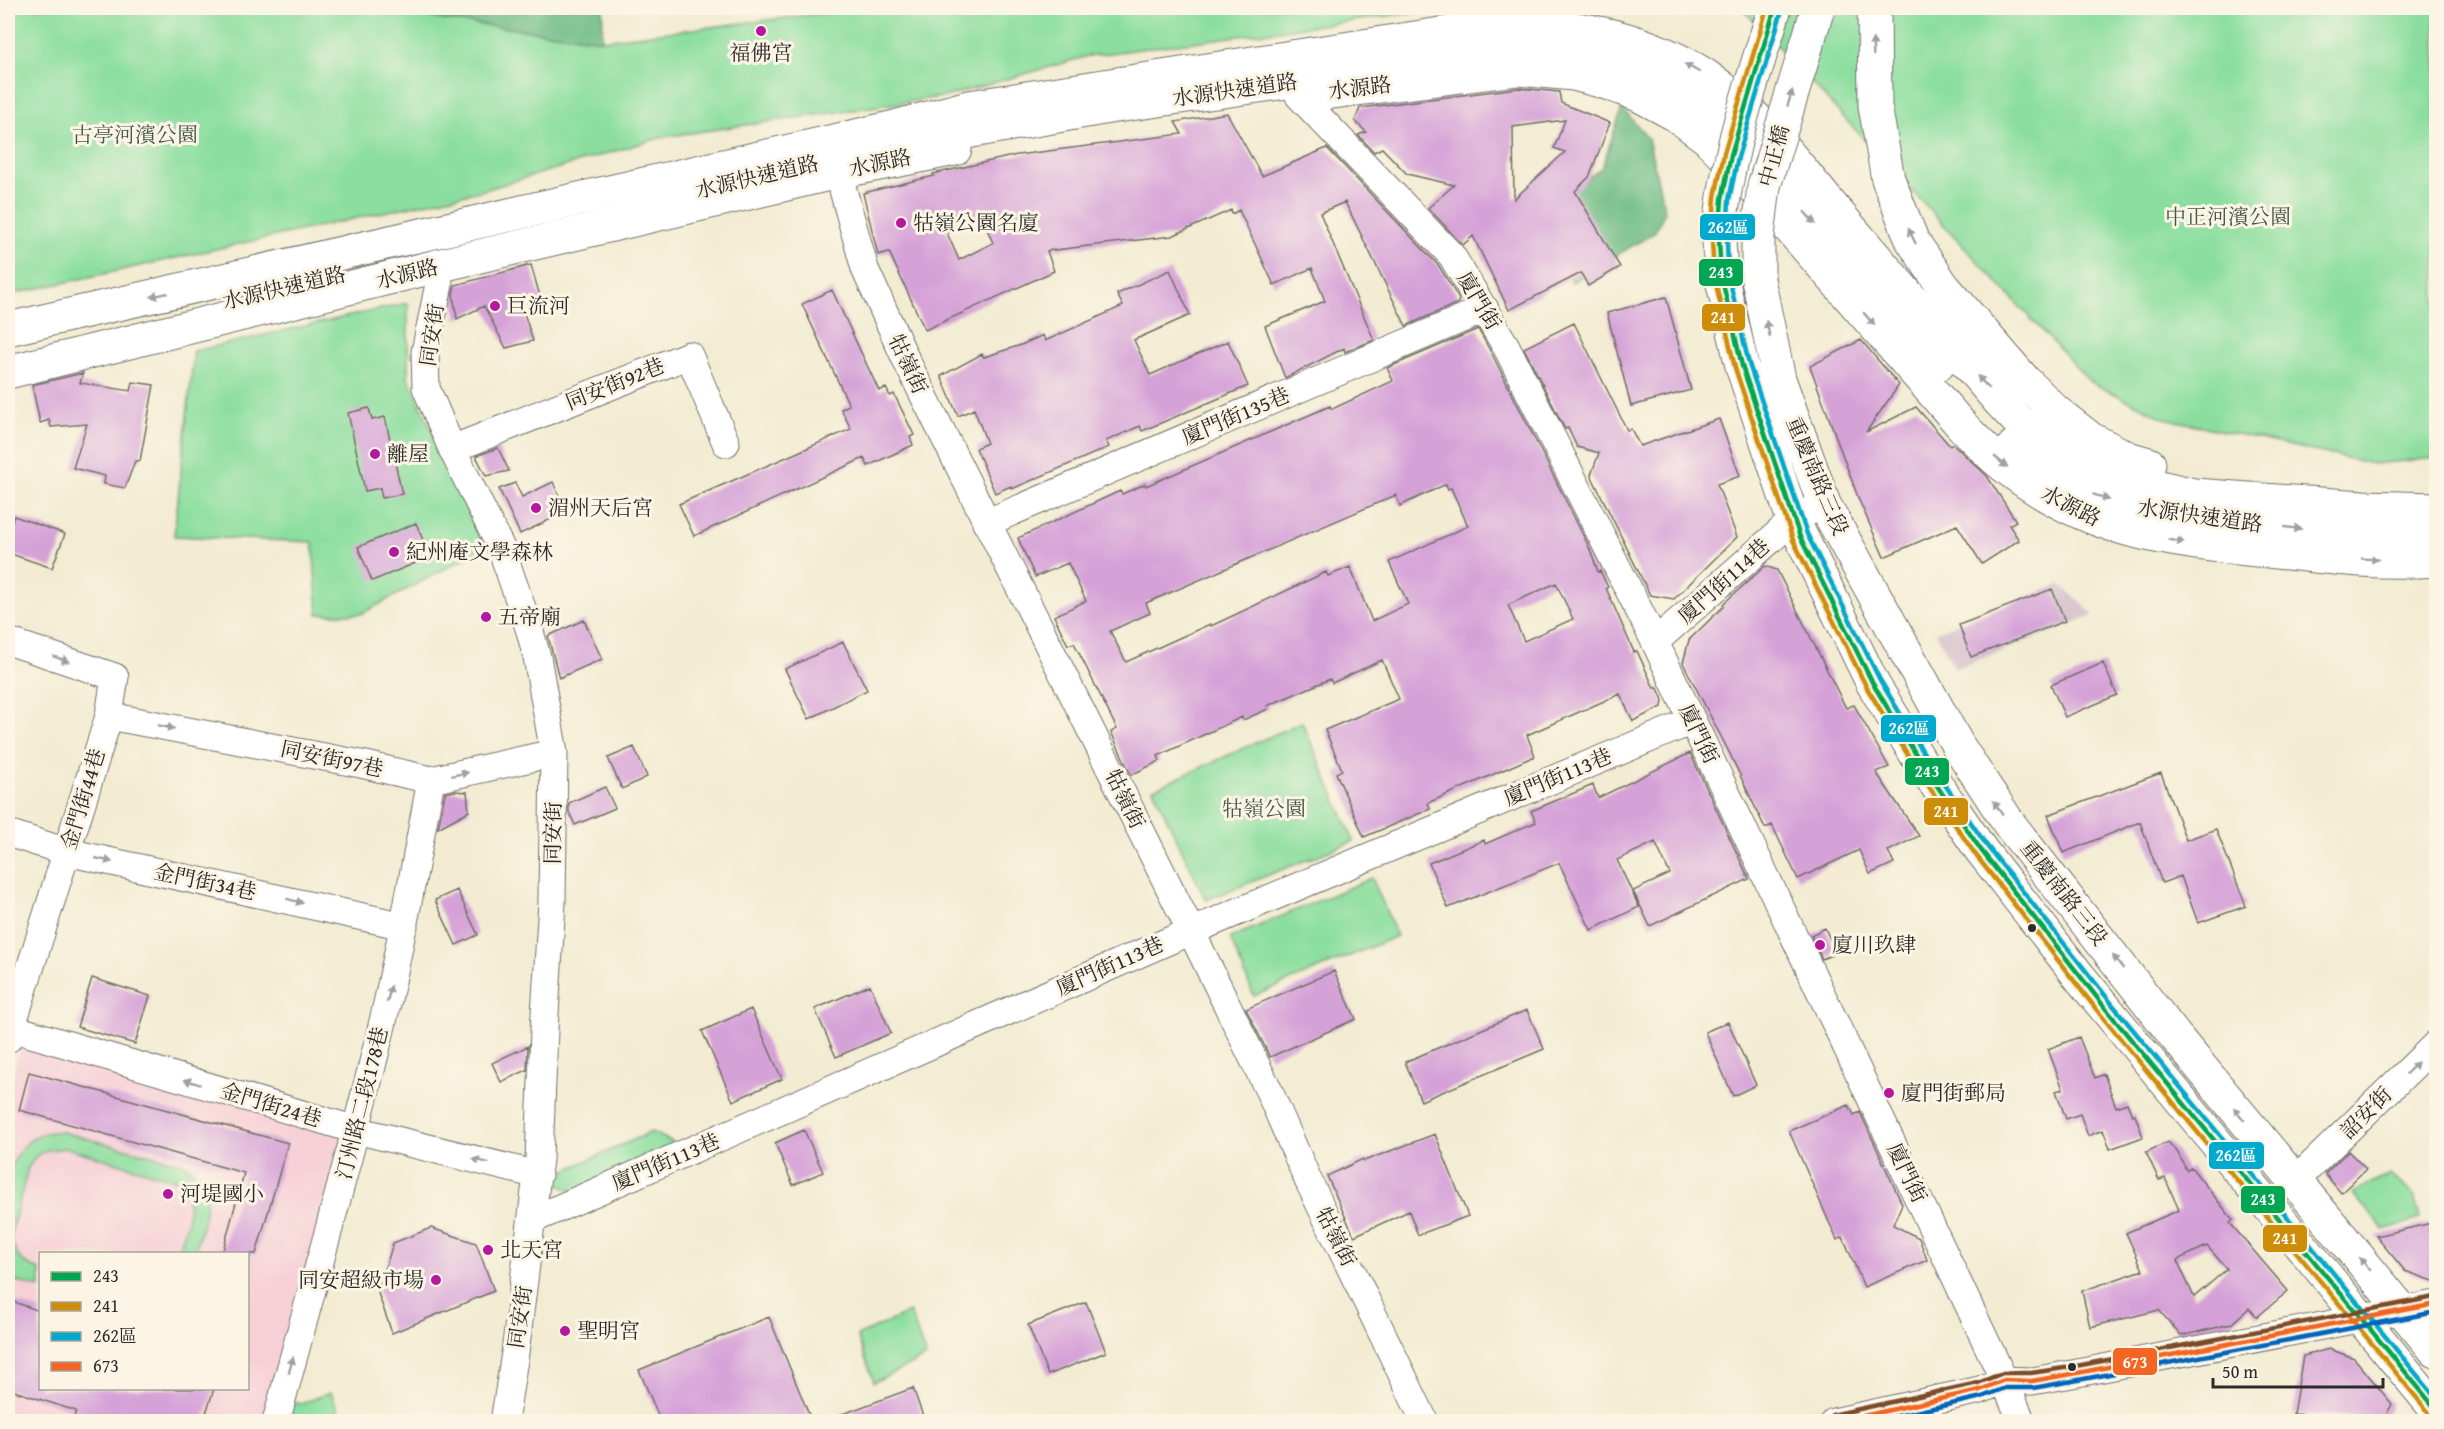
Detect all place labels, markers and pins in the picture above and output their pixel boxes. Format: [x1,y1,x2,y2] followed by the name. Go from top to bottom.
[754,24,768,38] marker: 福佛宮
[730,37,793,68] place label: 福佛宮
[913,207,1039,238] place label: 牯嶺公園名廈
[894,216,908,230] marker: 牯嶺公園名廈
[507,290,570,321] place label: 巨流河
[488,299,502,313] marker: 巨流河
[387,438,429,469] place label: 離屋
[368,447,382,461] marker: 離屋
[548,492,653,523] place label: 湄州天后宮
[529,501,543,515] marker: 湄州天后宮
[406,536,553,567] place label: 紀州庵文學森林
[387,545,401,559] marker: 紀州庵文學森林
[498,601,561,632] place label: 五帝廟
[479,610,493,624] marker: 五帝廟
[2026,922,2038,934] unlabelled marker
[1832,929,1916,960] place label: 廈川玖肆
[1813,938,1827,952] marker: 廈川玖肆
[1901,1077,2006,1108] place label: 廈門街郵局
[1882,1086,1896,1100] marker: 廈門街郵局
[180,1178,264,1209] place label: 河堤國小
[161,1187,175,1201] marker: 河堤國小
[500,1234,563,1265] place label: 北天宮
[481,1243,495,1257] marker: 北天宮
[298,1264,424,1295] place label: 同安超級市場
[429,1273,443,1287] marker: 同安超級市場
[577,1315,640,1346] place label: 聖明宮
[558,1324,572,1338] marker: 聖明宮
[2066,1361,2078,1373] unlabelled marker

